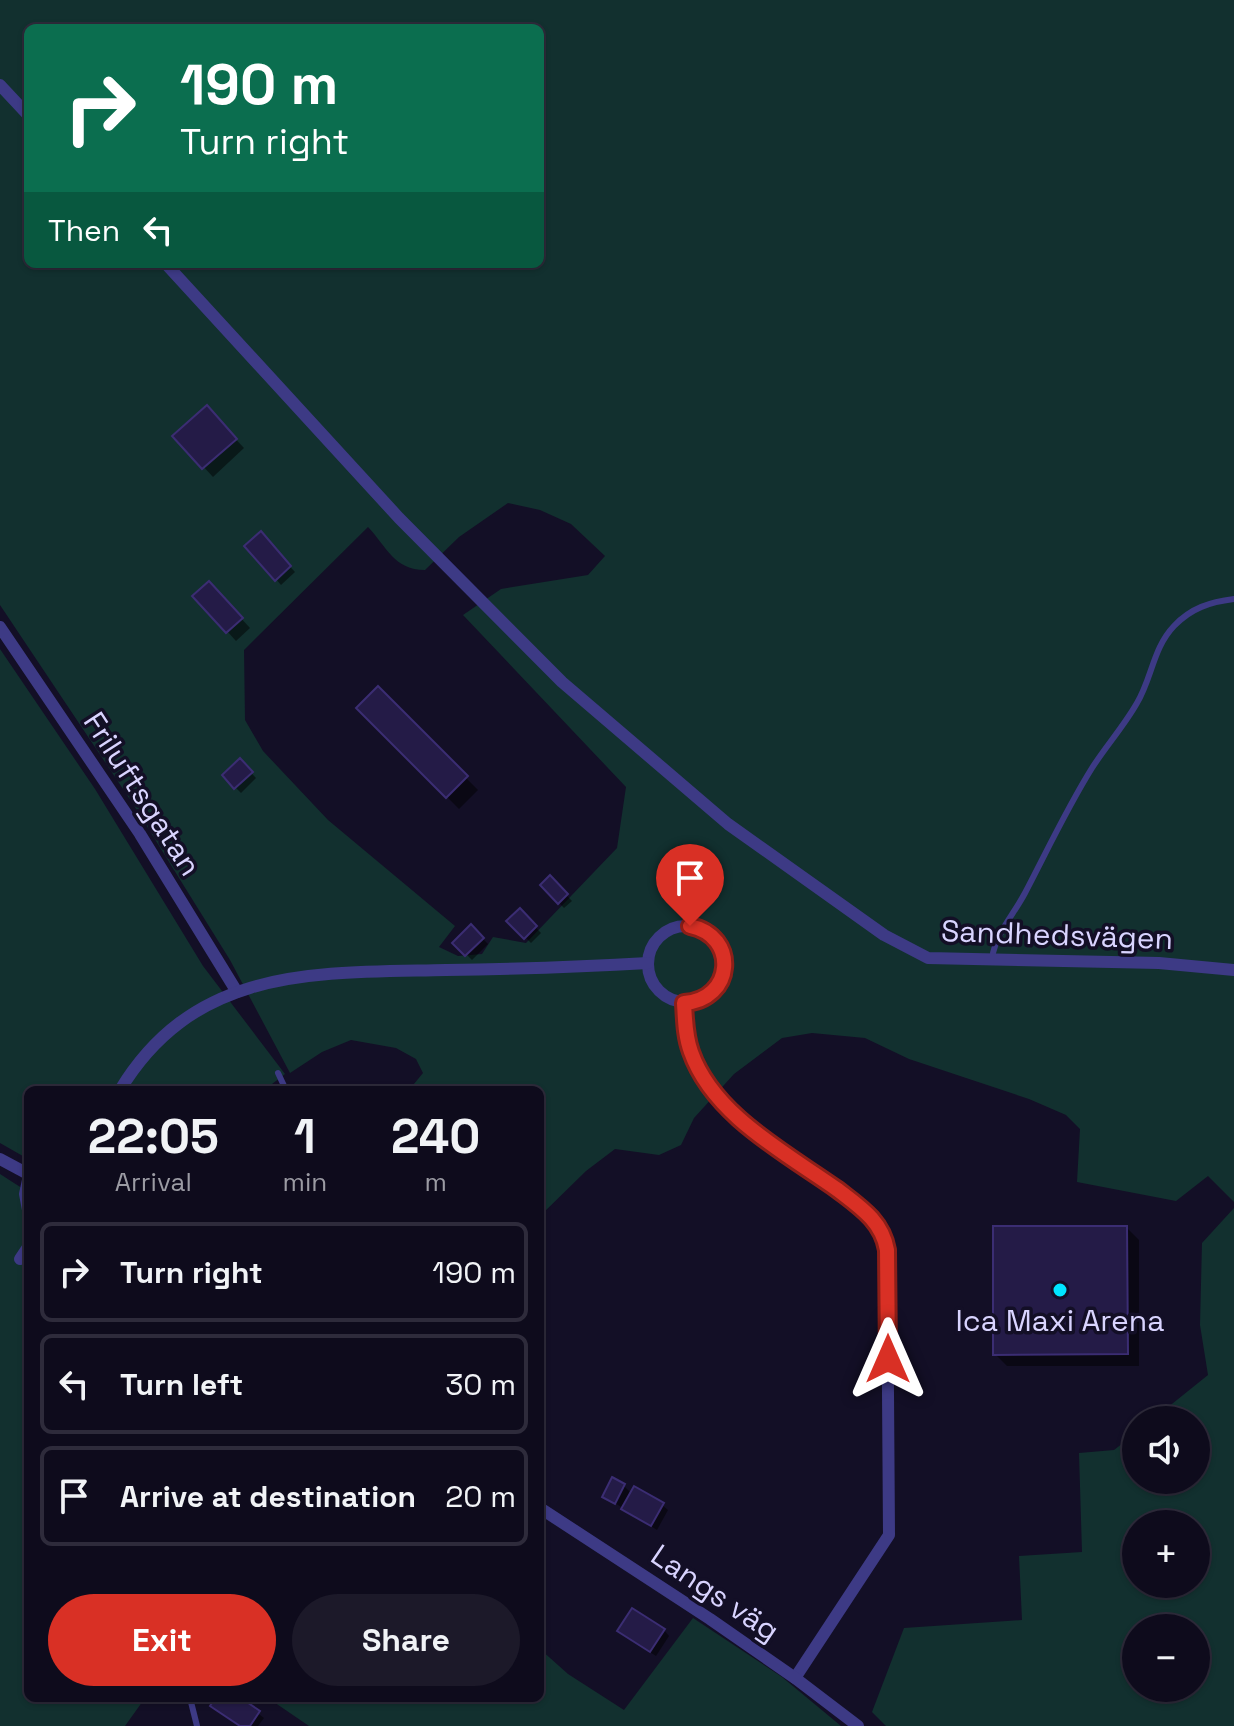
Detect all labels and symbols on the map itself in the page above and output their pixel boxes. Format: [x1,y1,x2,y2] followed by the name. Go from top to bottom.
[75,704,210,883] street label: Friluftsgatan
[656,844,724,926] pin
[940,911,1174,958] street label: Sandhedsvägen
[1051,1281,1069,1299] marker: Ica Maxi Arena
[956,1301,1164,1340] place label: Ica Maxi Arena
[846,1317,930,1401] position arrow
[644,1535,787,1650] street label: Langs väg

